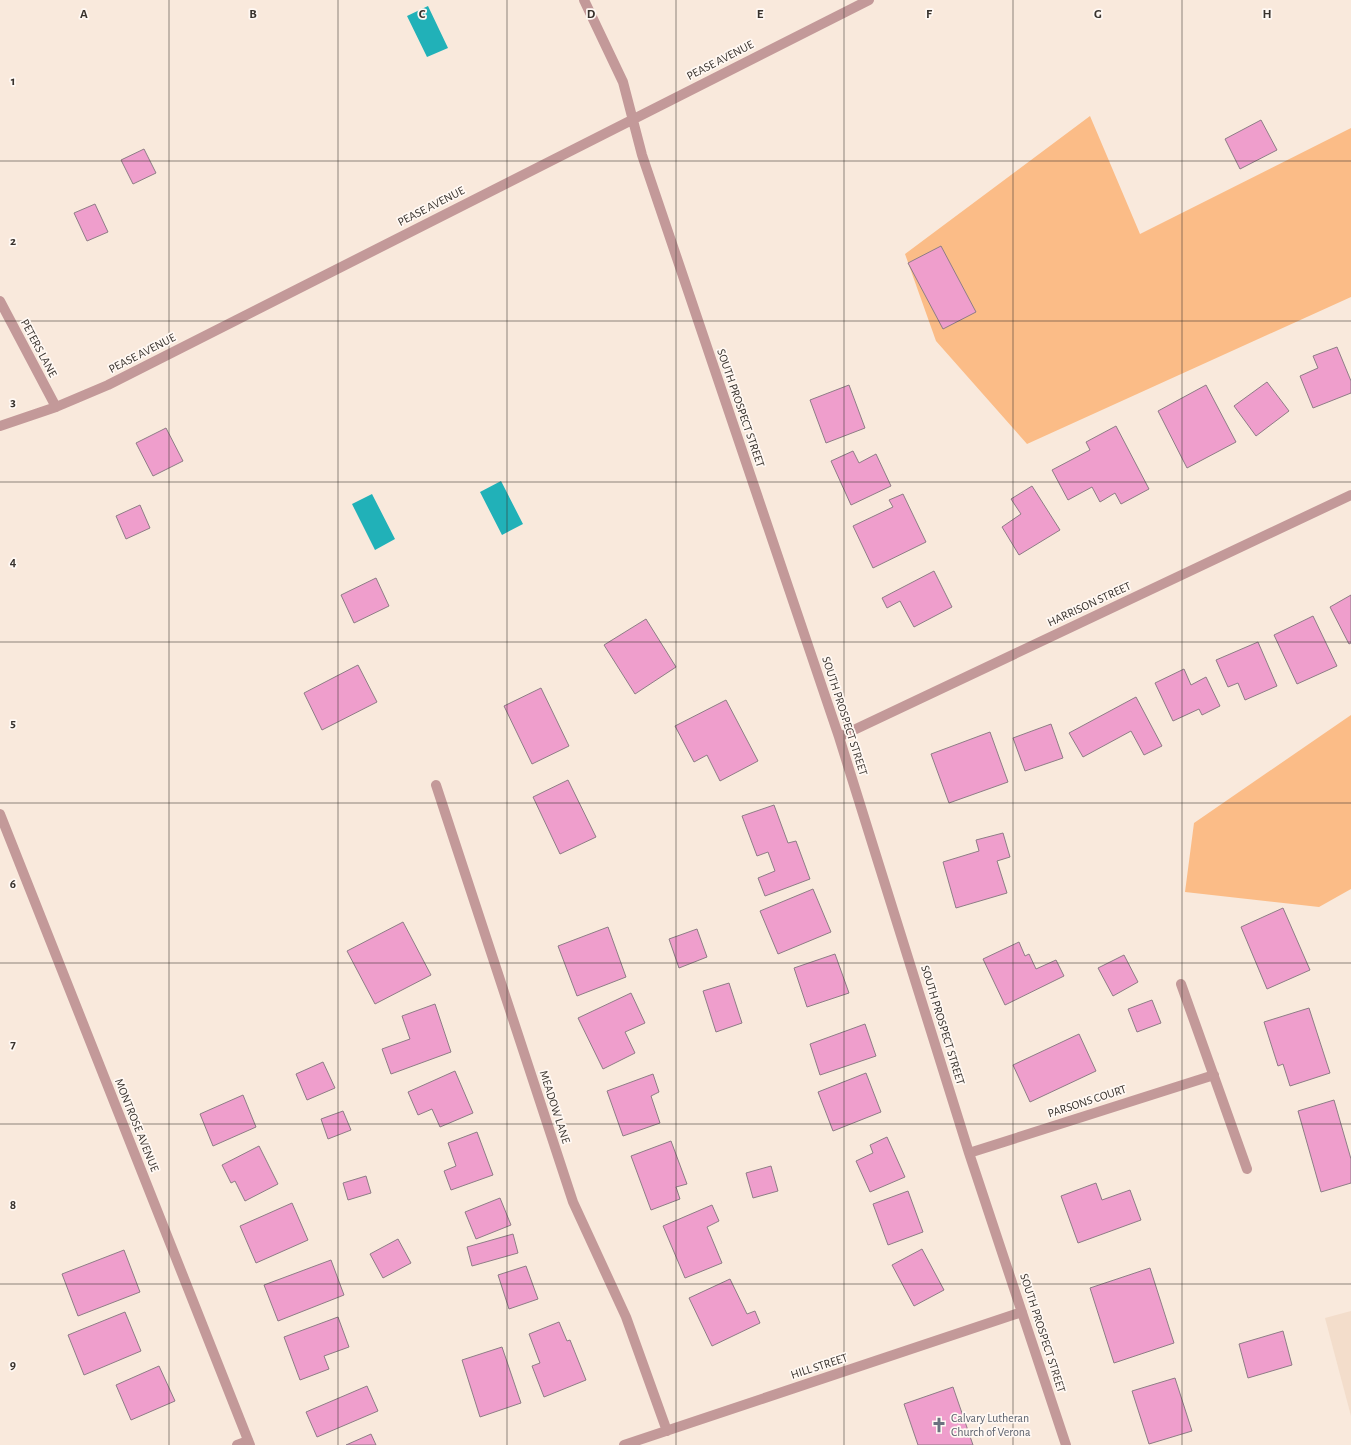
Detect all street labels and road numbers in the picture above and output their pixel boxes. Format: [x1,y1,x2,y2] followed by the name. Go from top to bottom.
[685,38,755,82] street label: PEASE AVENUE
[396,184,466,228] street label: PEASE AVENUE
[19,317,59,379] street label: PETERS LANE
[107,331,177,375] street label: PEASE AVENUE
[715,347,767,469] street label: SOUTH PROSPECT STREET
[1045,579,1133,629] street label: HARRISON STREET
[820,655,870,777] street label: SOUTH PROSPECT STREET
[919,964,967,1086] street label: SOUTH PROSPECT STREET
[538,1069,573,1145] street label: MEADOW LANE
[113,1077,161,1173] street label: MONTROSE AVENUE
[1046,1083,1128,1119] street label: PARSONS COURT
[1018,1272,1068,1394] street label: SOUTH PROSPECT STREET
[789,1351,849,1381] street label: HILL STREET

